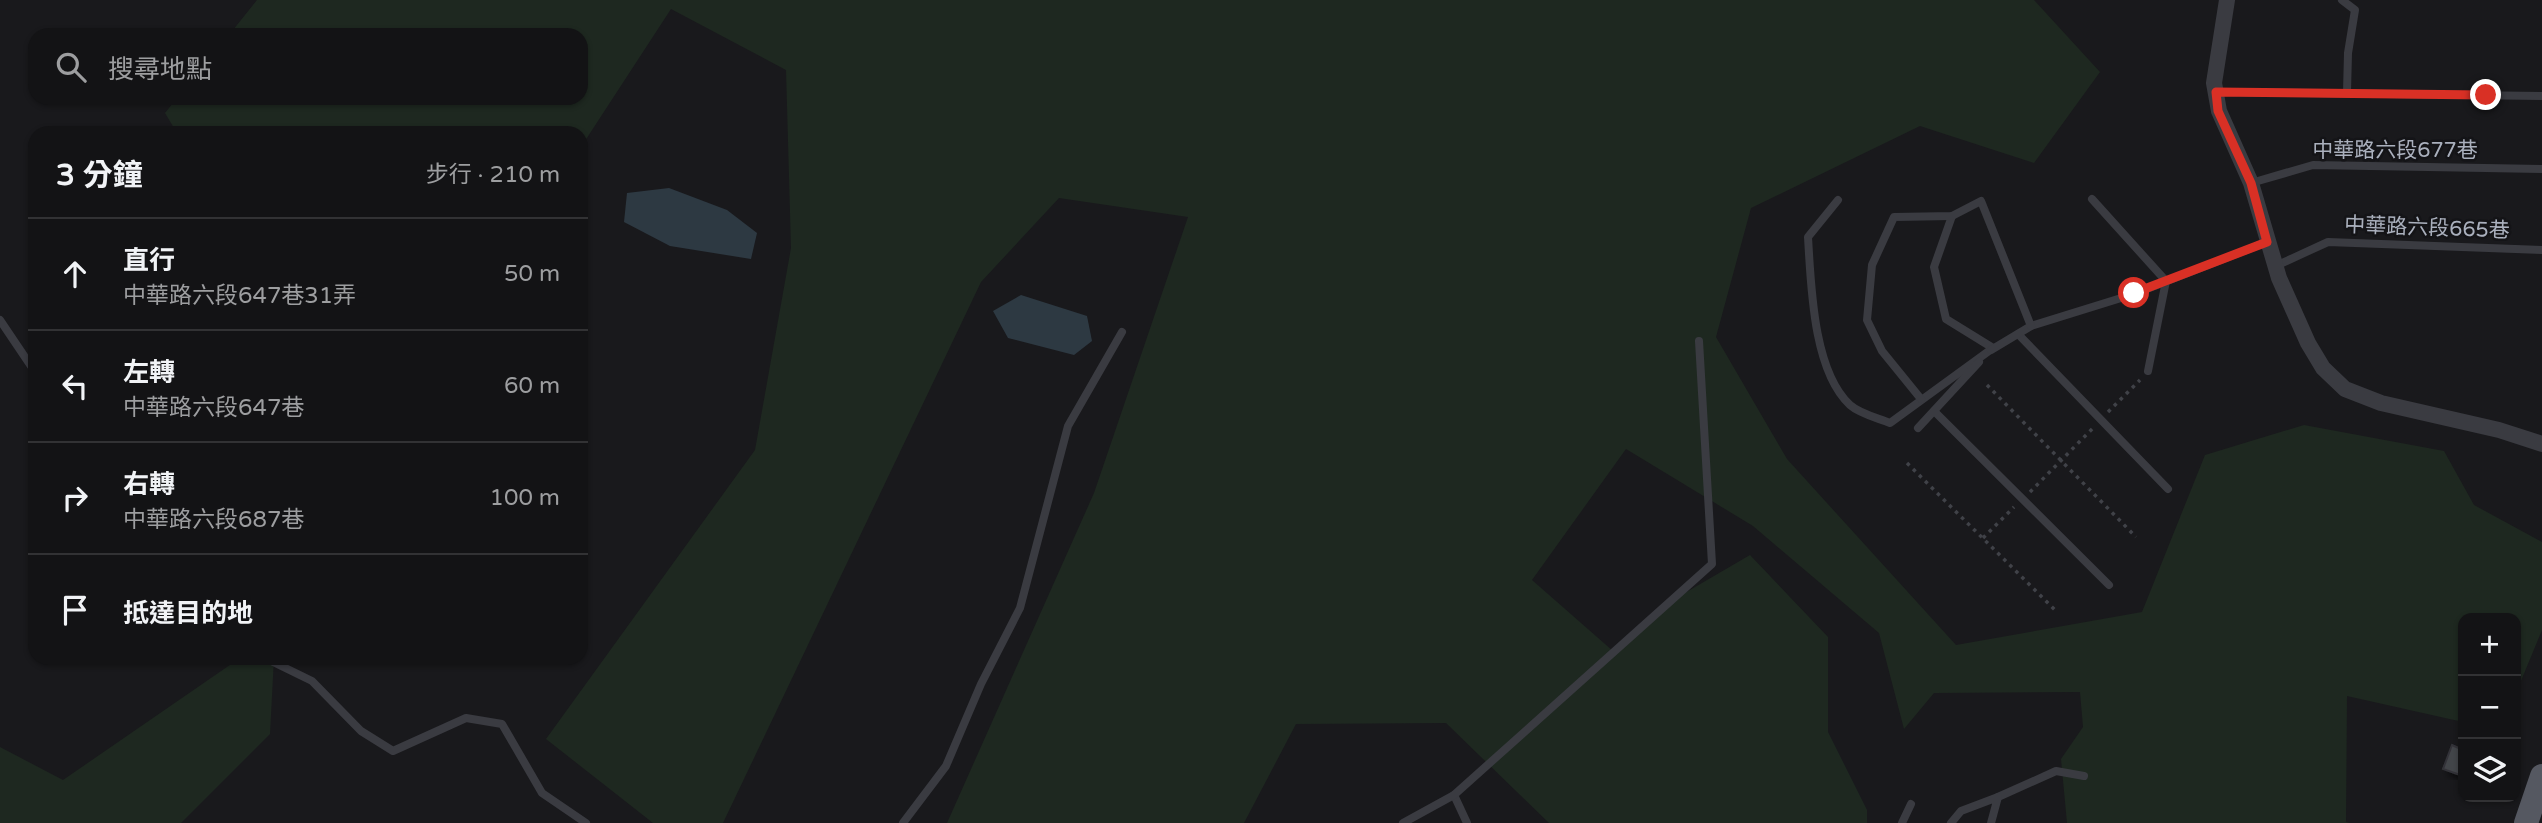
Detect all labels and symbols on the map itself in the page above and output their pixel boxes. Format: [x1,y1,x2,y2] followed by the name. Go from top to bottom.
[2470,79,2501,110] route end
[2312,138,2478,163] street label: 中華路六段677巷
[2344,213,2510,243] street label: 中華路六段665巷
[2118,277,2149,308] route start

